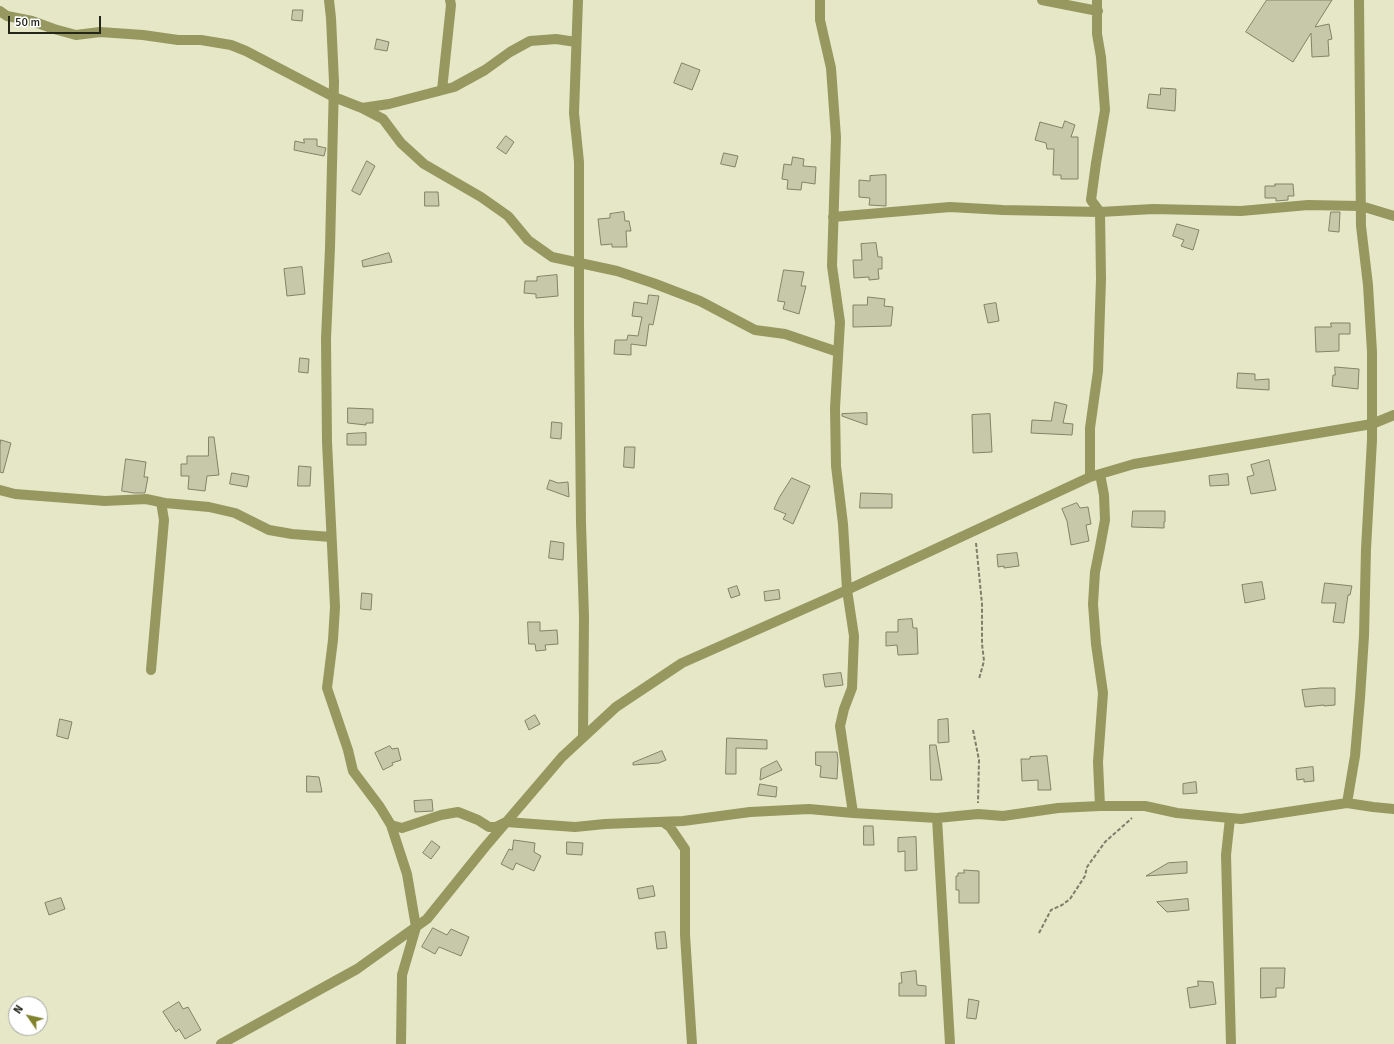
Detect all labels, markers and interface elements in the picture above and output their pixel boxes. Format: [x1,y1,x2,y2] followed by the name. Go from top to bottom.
[10,8,103,34] scale bar
[15,15,40,30] text: 50 m
[8,996,48,1036] north arrow
[11,1003,26,1016] text: N

